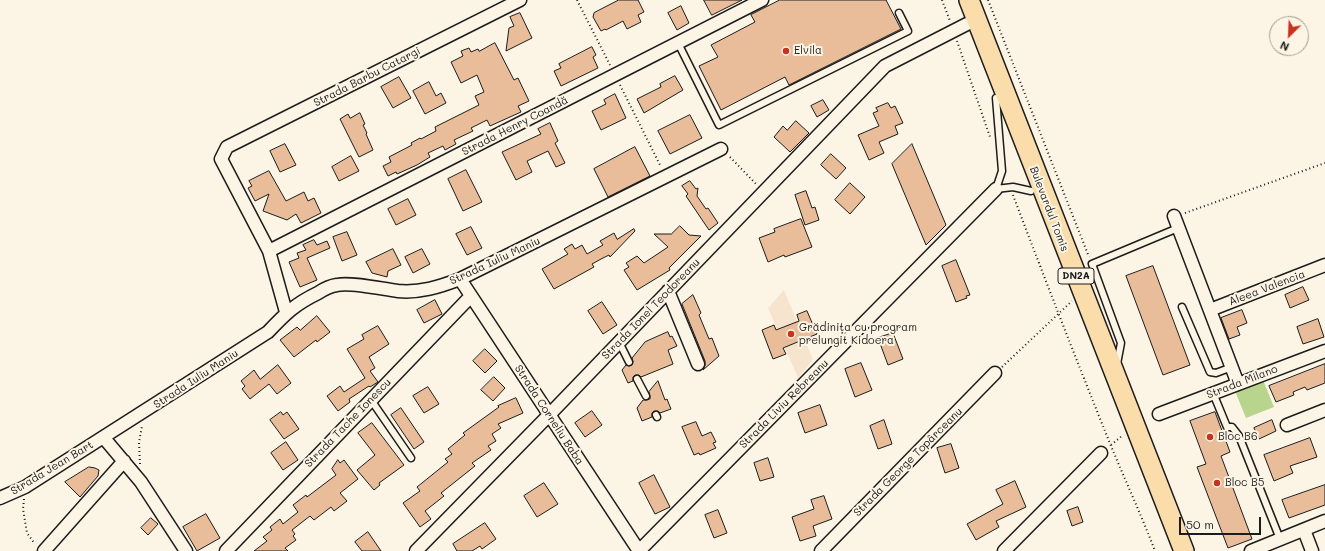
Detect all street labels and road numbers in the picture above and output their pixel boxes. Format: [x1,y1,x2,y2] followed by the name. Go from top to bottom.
[311,44,423,110] street label: Strada Barbu Catargi
[460,93,570,159] street label: Strada Henry Coandă
[1027,165,1071,253] street label: Bulevardul Tomis
[448,234,542,288] street label: Strada Iuliu Maniu
[599,256,703,362] street label: Strada Ionel Teodoreanu
[1227,267,1307,309] street label: Aleea Valencia
[1058,268,1094,284] road number: DN2A
[151,347,241,411] street label: Strada Iuliu Maniu
[737,357,831,451] street label: Strada Liviu Rebreanu
[512,362,586,468] street label: Strada Corneliu Baba
[1205,362,1279,402] street label: Strada Milano
[302,376,394,470] street label: Strada Tache Ionescu
[851,405,965,519] street label: Strada George Topârceanu
[8,438,96,498] street label: Strada Jean Bart

